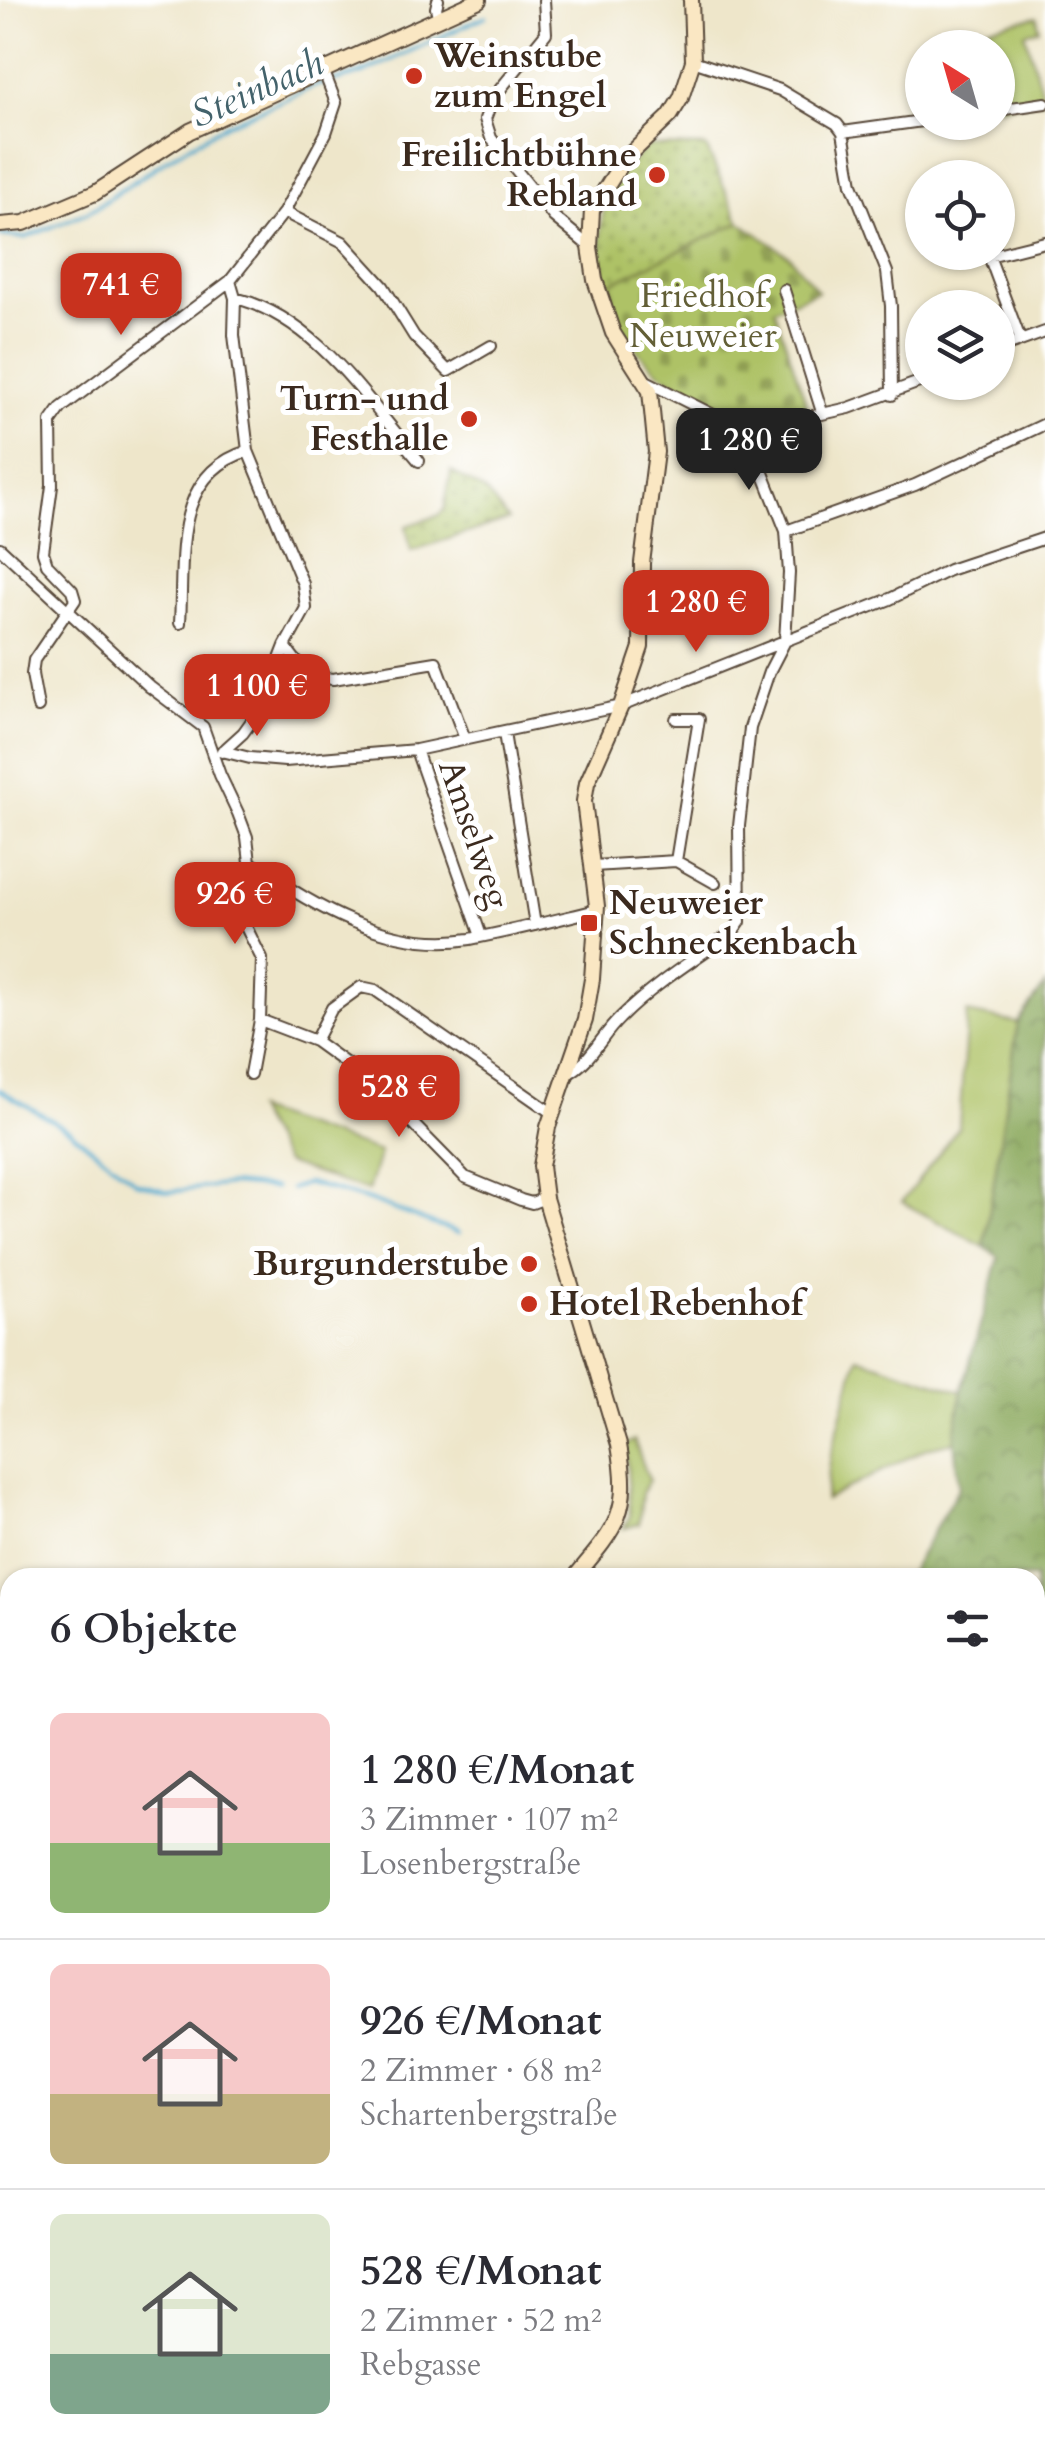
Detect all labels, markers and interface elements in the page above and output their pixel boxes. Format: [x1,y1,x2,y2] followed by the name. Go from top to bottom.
[905,30,1015,140] north arrow
[905,30,1015,400] map controls
[433,32,607,120] place label: Weinstube zum Engel
[183,37,331,141] water label: Steinbach
[403,65,425,87] marker: Weinstube zum Engel
[401,131,637,219] place label: Freilichtbühne Rebland
[905,160,1015,270] button: locate
[646,164,668,186] marker: Freilichtbühne Rebland
[51,253,191,338] pin: 741 €
[83,263,159,307] text: 741 €
[629,272,777,360] park label: Friedhof Neuweier
[905,290,1015,400] button: layers
[279,375,449,463] place label: Turn- und Festhalle
[458,408,480,430] marker: Turn- und Festhalle
[657,408,841,493] pin: 1 280 €
[698,418,800,462] text: 1 280 €
[604,570,788,655] pin: 1 280 €
[645,580,747,624] text: 1 280 €
[165,654,349,739] pin: 1 100 €
[206,664,308,708] text: 1 100 €
[426,753,522,915] street label: Amselweg
[165,862,305,947] pin: 926 €
[197,872,273,916] text: 926 €
[609,879,857,967] place label: Neuweier Schneckenbach
[578,912,600,934] marker: Neuweier Schneckenbach
[329,1055,469,1140] pin: 528 €
[361,1065,437,1109] text: 528 €
[254,1240,509,1288] place label: Burgunderstube
[518,1253,540,1275] marker: Burgunderstube
[549,1280,808,1328] place label: Hotel Rebenhof
[518,1293,540,1315] marker: Hotel Rebenhof
[50,1600,238,1657] text: 6 Objekte
[940,1601,995,1656] icon: filters
[360,1741,634,1798] text: 1 280 €/Monat
[130,1753,250,1873] icon: home
[360,1798,618,1842] text: 3 Zimmer · 107 m²
[360,1842,581,1886] text: Losenbergstraße
[360,1992,601,2049] text: 926 €/Monat
[130,2004,250,2124] icon: home
[360,2049,602,2093] text: 2 Zimmer · 68 m²
[360,2093,618,2137] text: Schartenbergstraße
[360,2242,601,2299] text: 528 €/Monat
[130,2254,250,2374] icon: home
[360,2299,602,2343] text: 2 Zimmer · 52 m²
[360,2343,482,2387] text: Rebgasse

